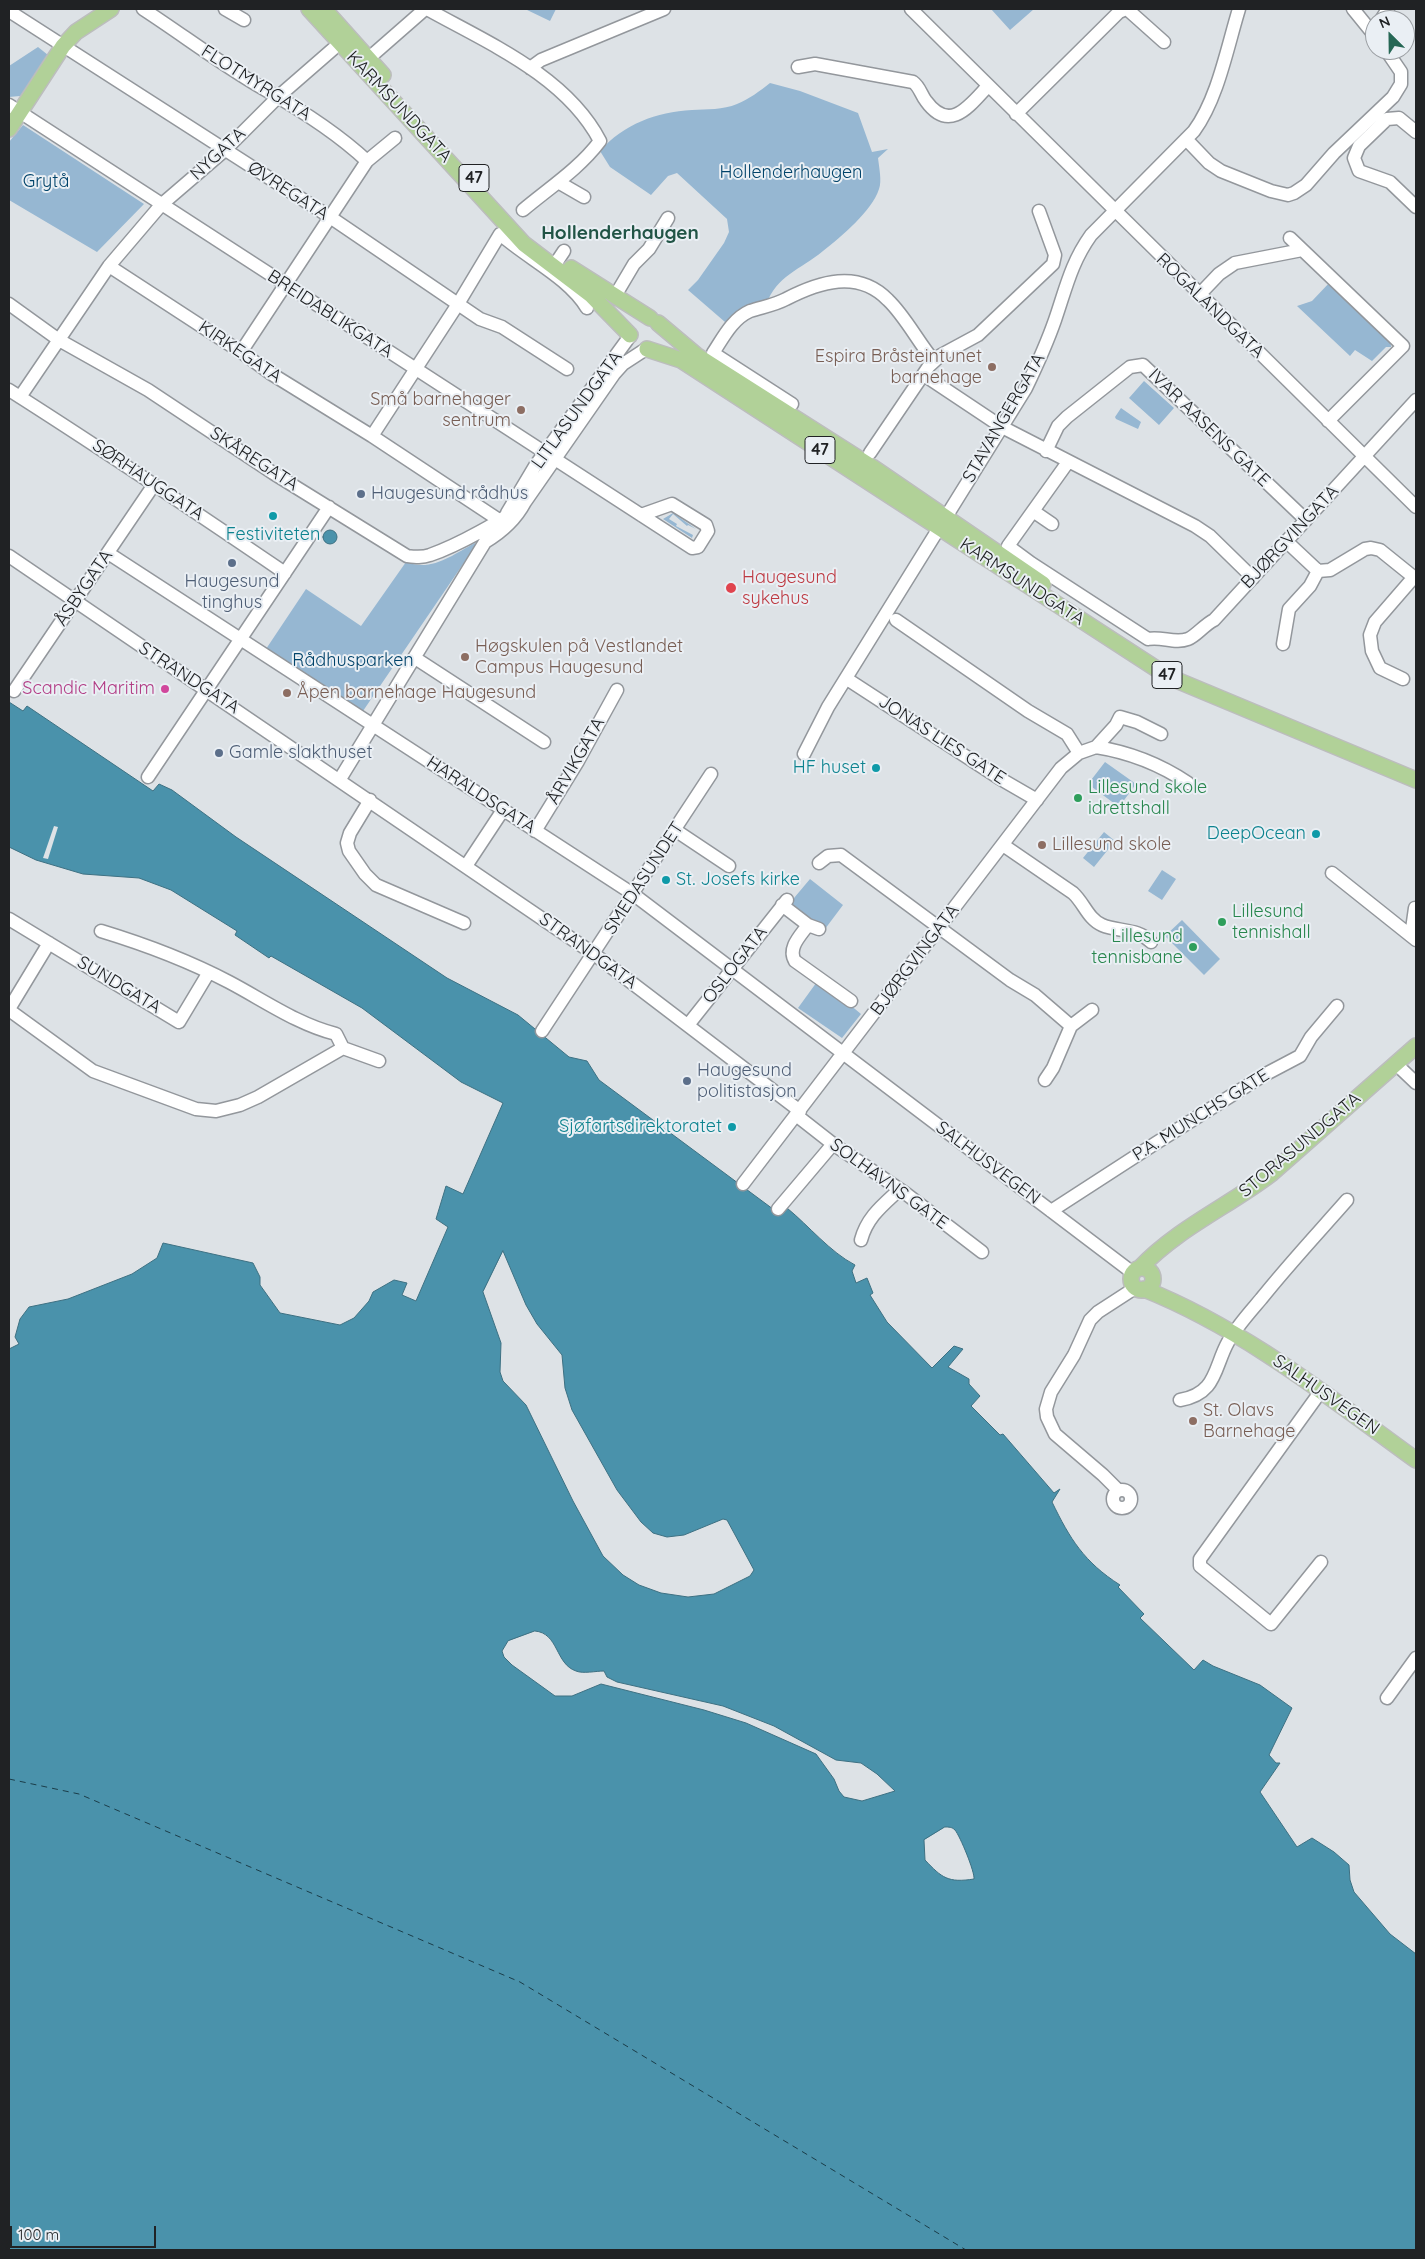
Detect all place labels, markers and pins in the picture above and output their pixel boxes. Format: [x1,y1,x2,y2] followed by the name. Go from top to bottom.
[815,346,982,388] place label: Espira Bråsteintunet barnehage
[986,361,998,373] marker: Espira Bråsteintunet barnehage
[370,389,511,432] place label: Små barnehager sentrum
[515,404,527,416] marker: Små barnehager sentrum
[371,483,528,505] place label: Haugesund rådhus
[355,488,367,500] marker: Haugesund rådhus
[267,510,279,522] marker: Festiviteten
[226,524,320,546] place label: Festiviteten
[226,557,238,569] marker: Haugesund tinghus
[742,567,837,610] place label: Haugesund sykehus
[185,571,279,614] place label: Haugesund tinghus
[724,581,738,595] marker: Haugesund sykehus
[475,636,683,679] place label: Høgskulen på Vestlandet Campus Haugesund
[459,651,471,663] marker: Høgskulen på Vestlandet Campus Haugesund
[22,678,155,700] place label: Scandic Maritim
[297,682,536,704] place label: Åpen barnehage Haugesund
[159,683,171,695] marker: Scandic Maritim
[281,687,293,699] marker: Åpen barnehage Haugesund
[229,742,373,764] place label: Gamle slakthuset
[213,747,225,759] marker: Gamle slakthuset
[793,757,866,779] place label: HF huset
[870,762,882,774] marker: HF huset
[1088,777,1207,820] place label: Lillesund skole idrettshall
[1072,792,1084,804] marker: Lillesund skole idrettshall
[1207,823,1306,845] place label: DeepOcean
[1310,828,1322,840] marker: DeepOcean
[1052,834,1171,856] place label: Lillesund skole
[1036,839,1048,851] marker: Lillesund skole
[676,869,800,891] place label: St. Josefs kirke
[660,874,672,886] marker: St. Josefs kirke
[1232,901,1311,944] place label: Lillesund tennishall
[1216,916,1228,928] marker: Lillesund tennishall
[1091,926,1183,969] place label: Lillesund tennisbane
[1187,941,1199,953] marker: Lillesund tennisbane
[697,1060,797,1102] place label: Haugesund politistasjon
[681,1075,693,1087] marker: Haugesund politistasjon
[559,1116,722,1138] place label: Sjøfartsdirektoratet
[726,1121,738,1133] marker: Sjøfartsdirektoratet
[1203,1400,1295,1442] place label: St. Olavs Barnehage
[1187,1415,1199,1427] marker: St. Olavs Barnehage

